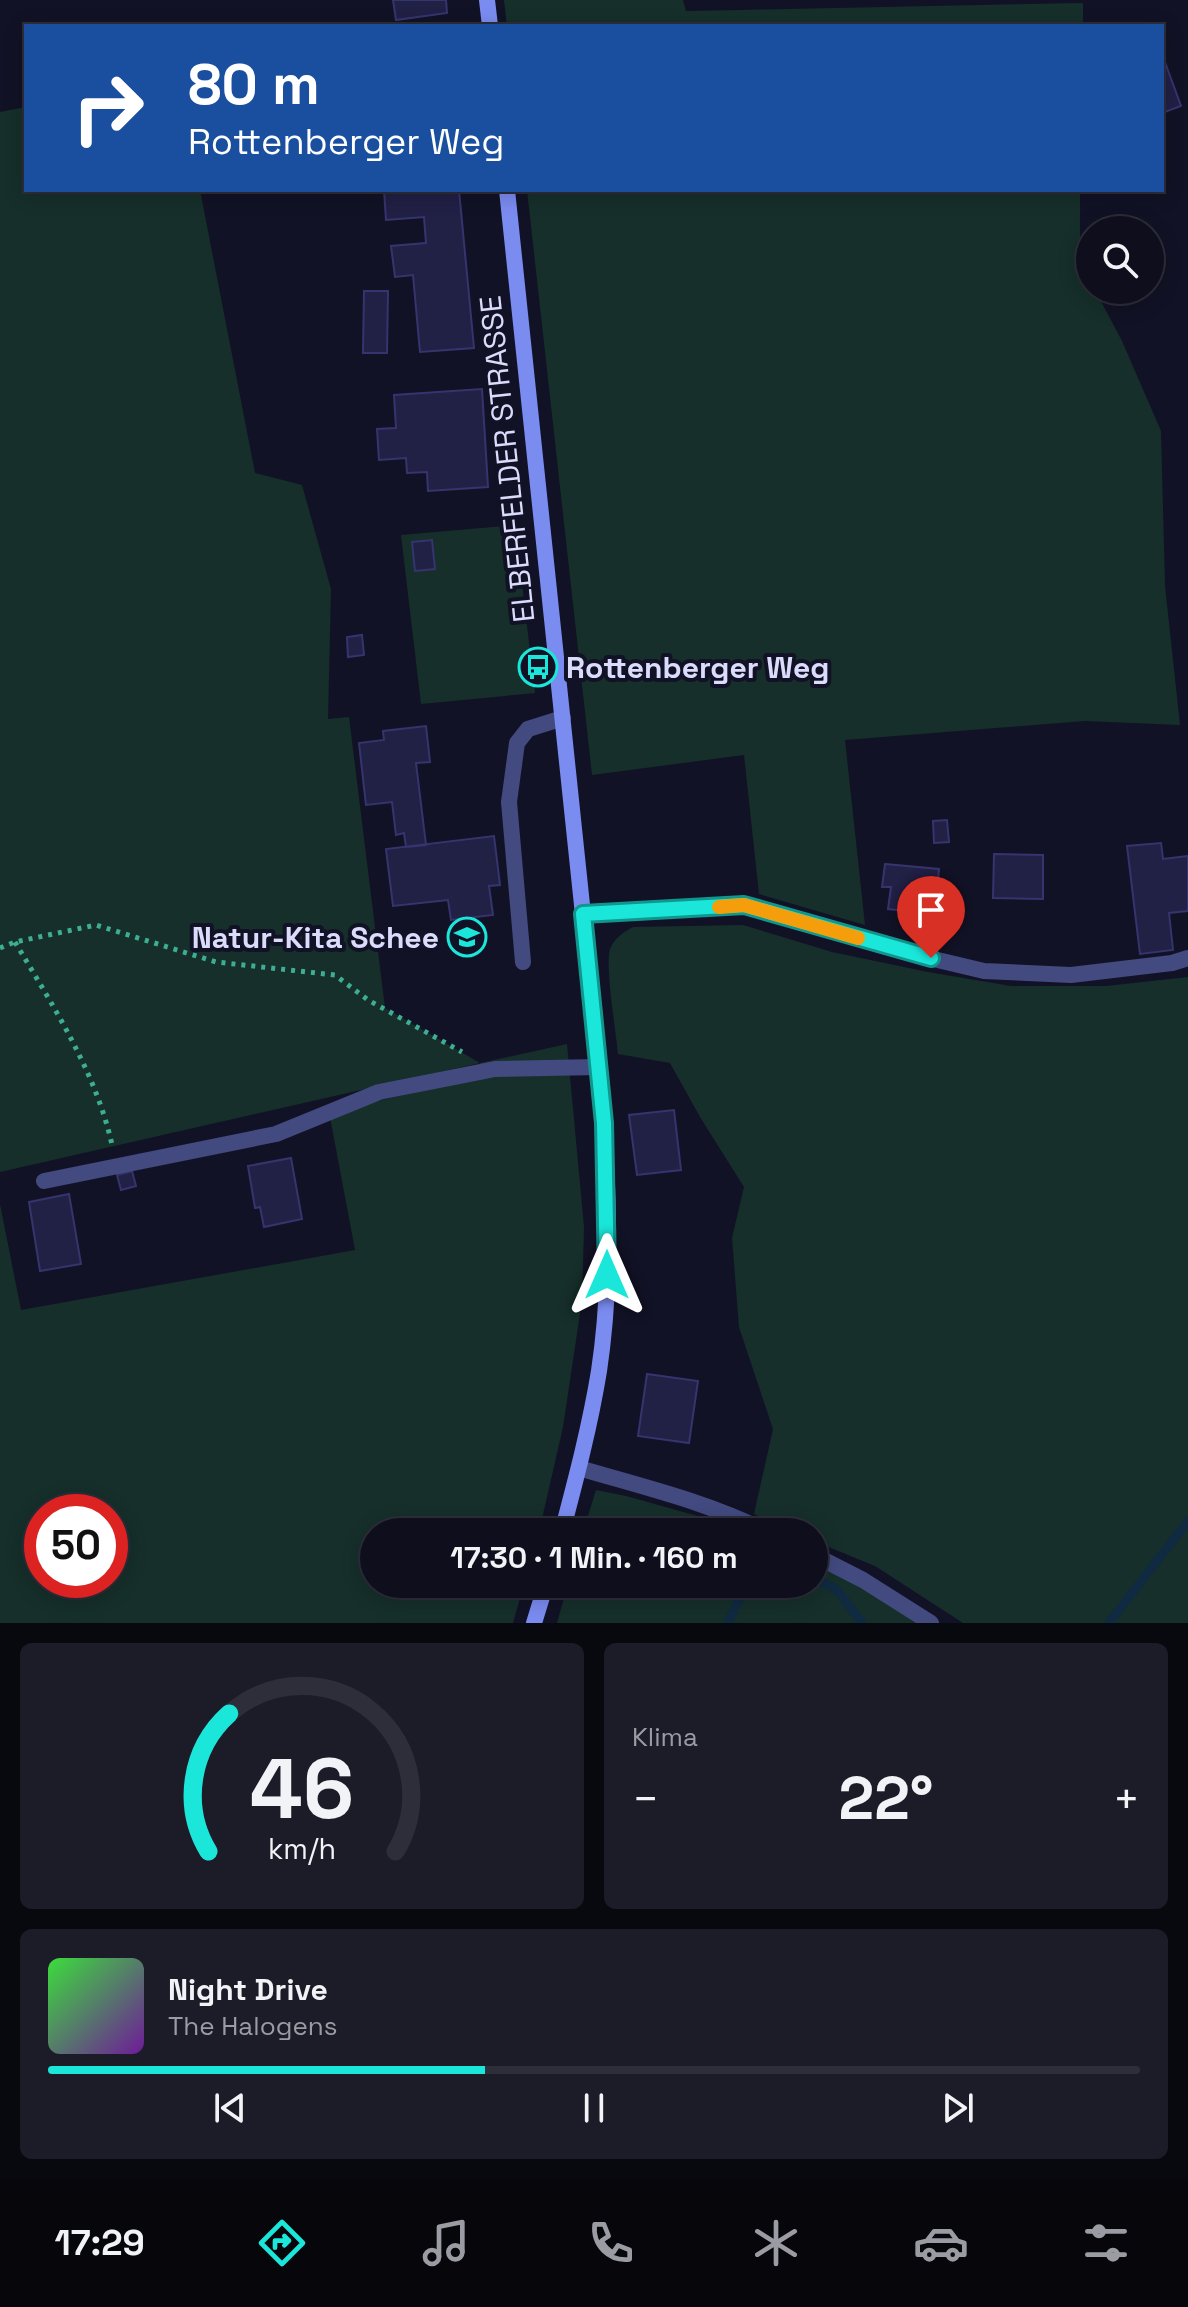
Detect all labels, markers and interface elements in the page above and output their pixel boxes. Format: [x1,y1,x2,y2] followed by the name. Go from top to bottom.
[188,49,320,120] text: 80 m
[56,56,160,160] icon: right
[188,119,504,165] text: Rottenberger Weg
[1076,216,1164,304] map controls
[1076,216,1164,304] button: search
[470,294,544,624] street label: ELBERFELDER STRASSE
[517,646,559,688] bus stop icon: Rottenberger Weg
[566,648,829,687] place label: Rottenberger Weg
[897,876,965,958] pin
[909,888,953,932] icon: arrive
[446,916,488,958] school or university icon: Natur-Kita Schee
[192,918,439,957] place label: Natur-Kita Schee
[565,1233,649,1317] position arrow
[24,1494,128,1598] speed limit sign: 50
[450,1538,738,1577] text: 17:30 · 1 Min. · 160 m
[632,1720,698,1754] text: Klima
[250,1736,354,1842] text: 46
[839,1760,933,1837] text: 22°
[632,1771,659,1827] text: −
[1113,1771,1140,1827] text: +
[268,1831,336,1867] text: km/h
[168,1970,328,2009] text: Night Drive
[168,2009,337,2043] text: The Halogens
[208,2086,252,2130] icon: previous
[572,2086,616,2130] icon: pause
[936,2086,980,2130] icon: next
[254,2215,310,2271] icon: directions
[418,2215,474,2271] icon: music
[583,2215,639,2271] icon: phone
[748,2215,804,2271] icon: climate
[913,2215,969,2271] icon: car
[1078,2215,1134,2271] icon: filters
[54,2220,145,2266] text: 17:29

